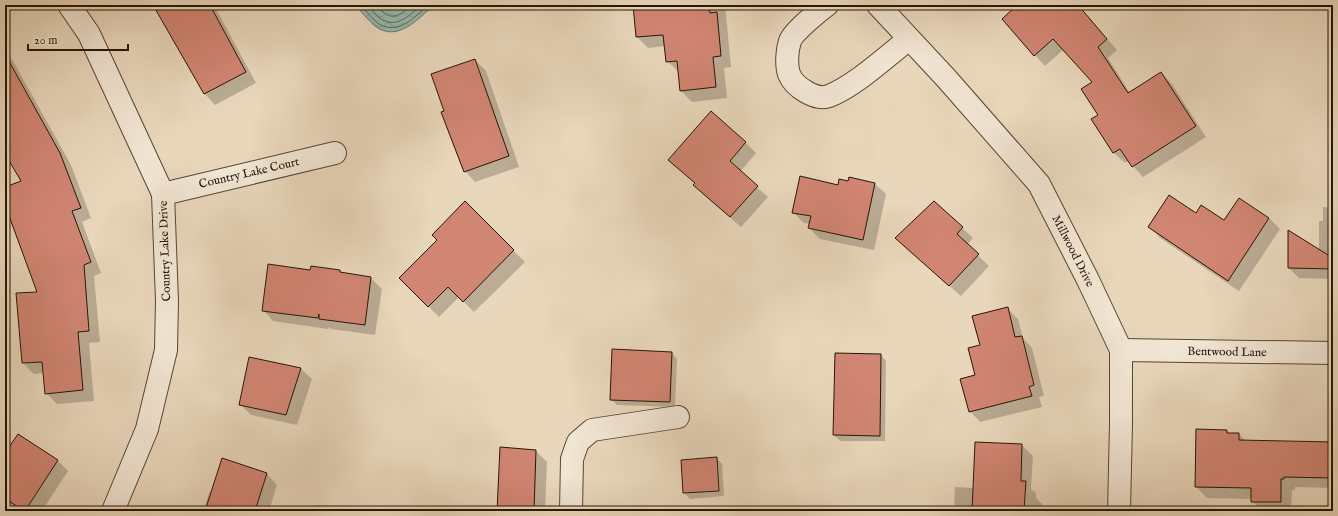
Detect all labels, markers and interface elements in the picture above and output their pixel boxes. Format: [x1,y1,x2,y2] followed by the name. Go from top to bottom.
[28,26,128,52] scale bar
[34,33,57,48] text: 20 m
[197,154,301,192] street label: Country Lake Court
[156,200,174,302] street label: Country Lake Drive
[1048,213,1098,290] street label: Millwood Drive
[1187,344,1267,360] street label: Bentwood Lane

